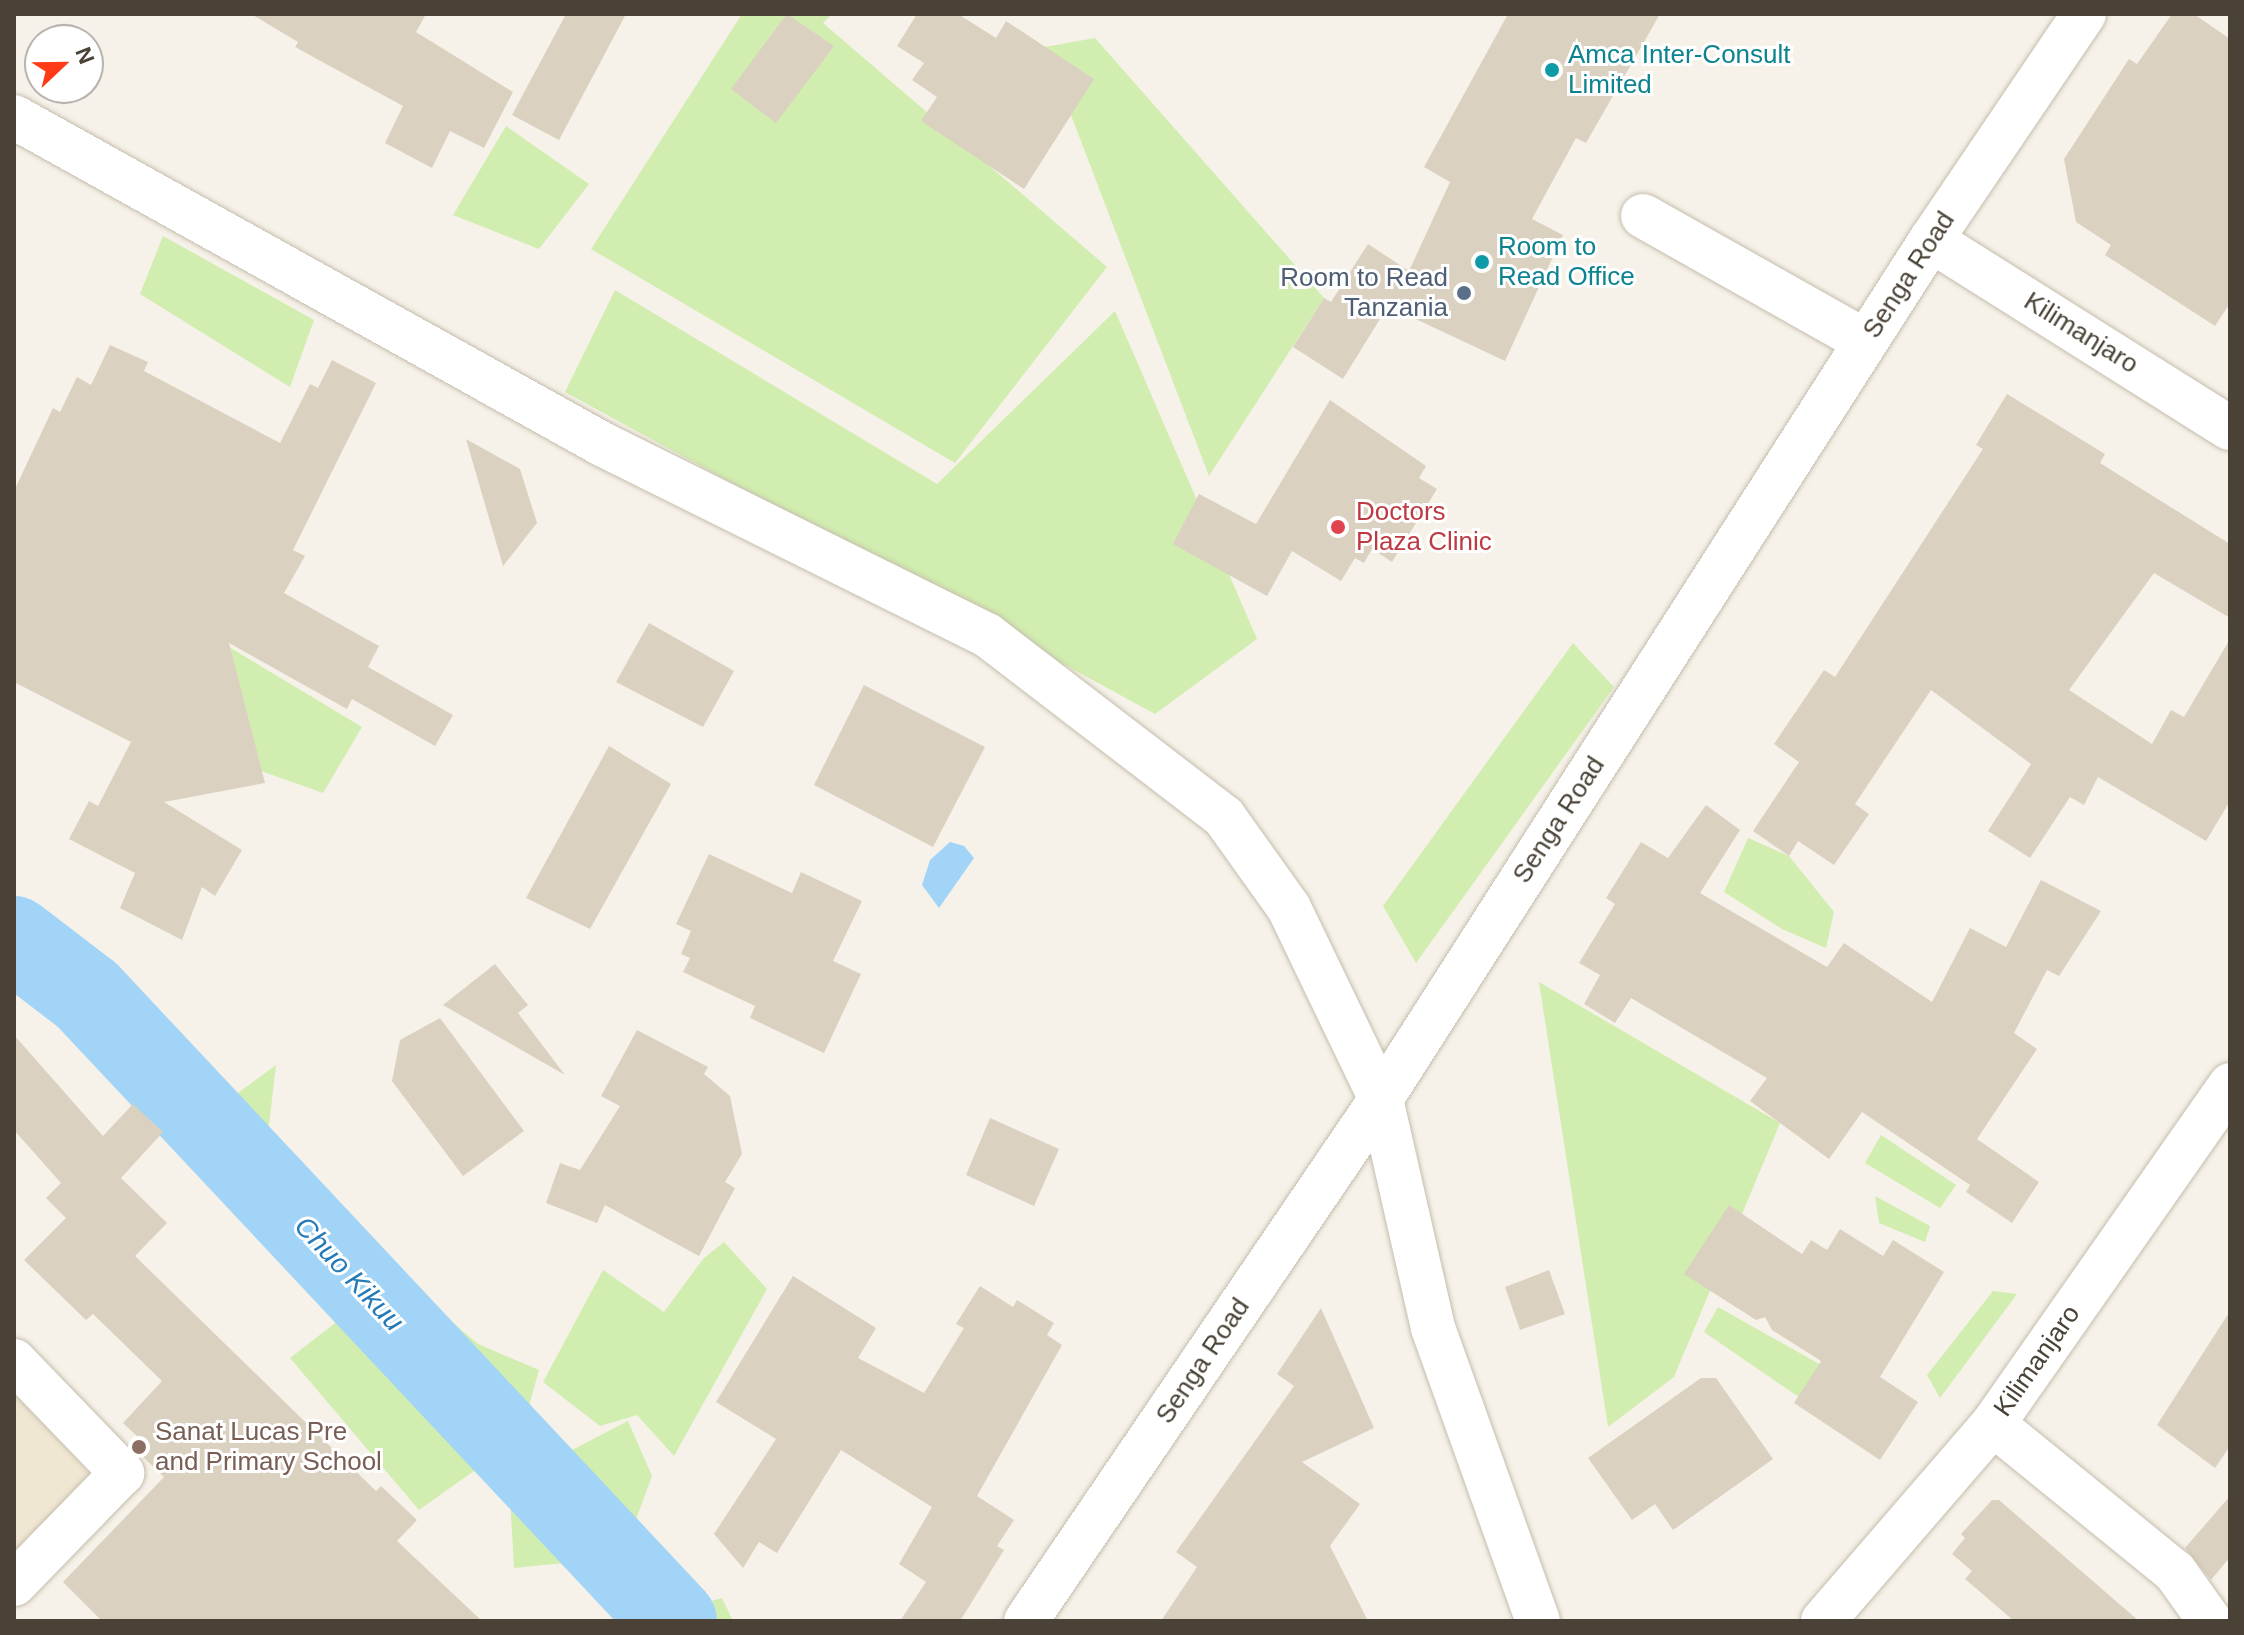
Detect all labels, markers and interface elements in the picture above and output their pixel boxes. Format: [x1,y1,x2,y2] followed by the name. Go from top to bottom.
[24,24,104,104] north arrow
[1568,39,1791,100] place label: Amca Inter-Consult Limited
[70,44,99,68] text: N
[1543,61,1561,79] marker: Amca Inter-Consult Limited
[1857,206,1961,344] street label: Senga Road
[1498,231,1635,292] place label: Room to Read Office
[1473,253,1491,271] marker: Room to Read Office
[1280,262,1448,324] place label: Room to Read Tanzania
[1455,284,1473,302] marker: Room to Read Tanzania
[2018,286,2144,380] street label: Kilimanjaro
[1356,496,1492,558] place label: Doctors Plaza Clinic
[1327,516,1349,538] marker: Doctors Plaza Clinic
[1507,751,1611,889] street label: Senga Road
[287,1210,411,1338] water label: Chuo Kikuu
[1150,1292,1256,1430] street label: Senga Road
[1987,1299,2087,1423] street label: Kilimanjaro
[155,1416,382,1478] place label: Sanat Lucas Pre and Primary School
[130,1438,148,1456] marker: Sanat Lucas Pre and Primary School

